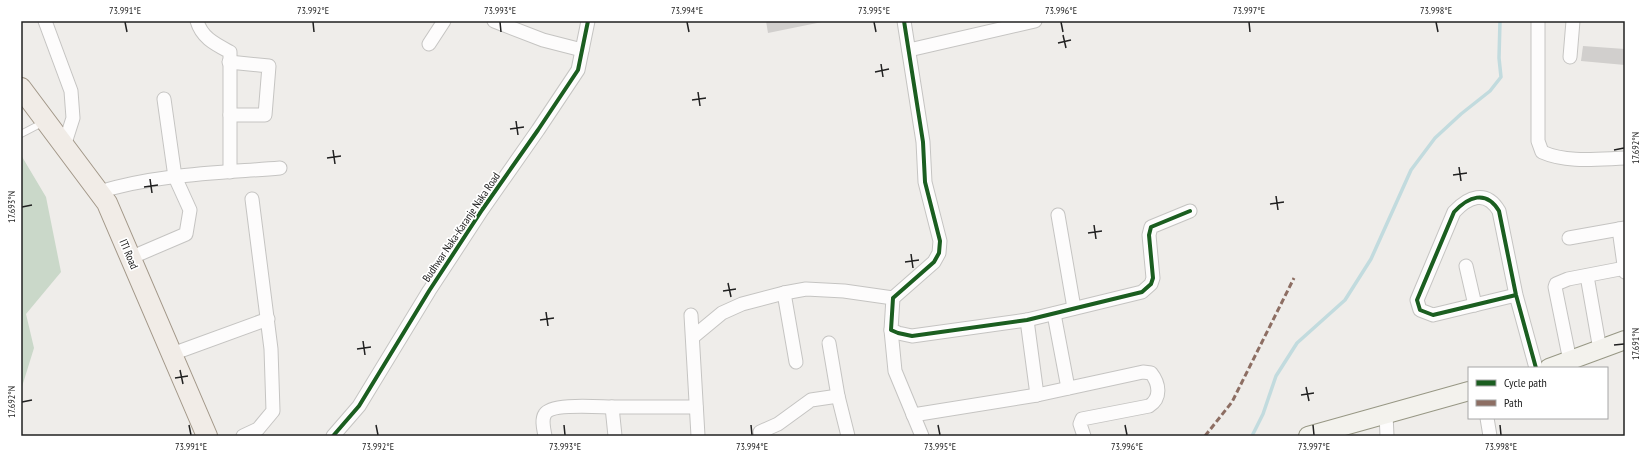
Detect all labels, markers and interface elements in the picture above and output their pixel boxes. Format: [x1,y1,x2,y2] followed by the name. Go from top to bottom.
[109,4,141,17] text: 73.991°E
[297,4,329,17] text: 73.992°E
[484,4,516,17] text: 73.993°E
[671,4,703,17] text: 73.994°E
[858,4,890,17] text: 73.995°E
[1045,4,1077,17] text: 73.996°E
[1233,4,1265,17] text: 73.997°E
[1420,4,1452,17] text: 73.998°E
[1629,132,1642,164] text: 17.692°N
[419,169,503,284] street label: Budhwar Naka-Karanje Naka Road
[5,191,18,223] text: 17.693°N
[116,237,142,271] street label: ITI Road
[1629,328,1642,360] text: 17.691°N
[1468,367,1608,419] legend
[1504,375,1547,390] text: Cycle path
[5,386,18,418] text: 17.692°N
[1504,395,1522,410] text: Path
[175,440,207,453] text: 73.991°E
[362,440,394,453] text: 73.992°E
[549,440,581,453] text: 73.993°E
[736,440,768,453] text: 73.994°E
[924,440,956,453] text: 73.995°E
[1111,440,1143,453] text: 73.996°E
[1298,440,1330,453] text: 73.997°E
[1485,440,1517,453] text: 73.998°E

